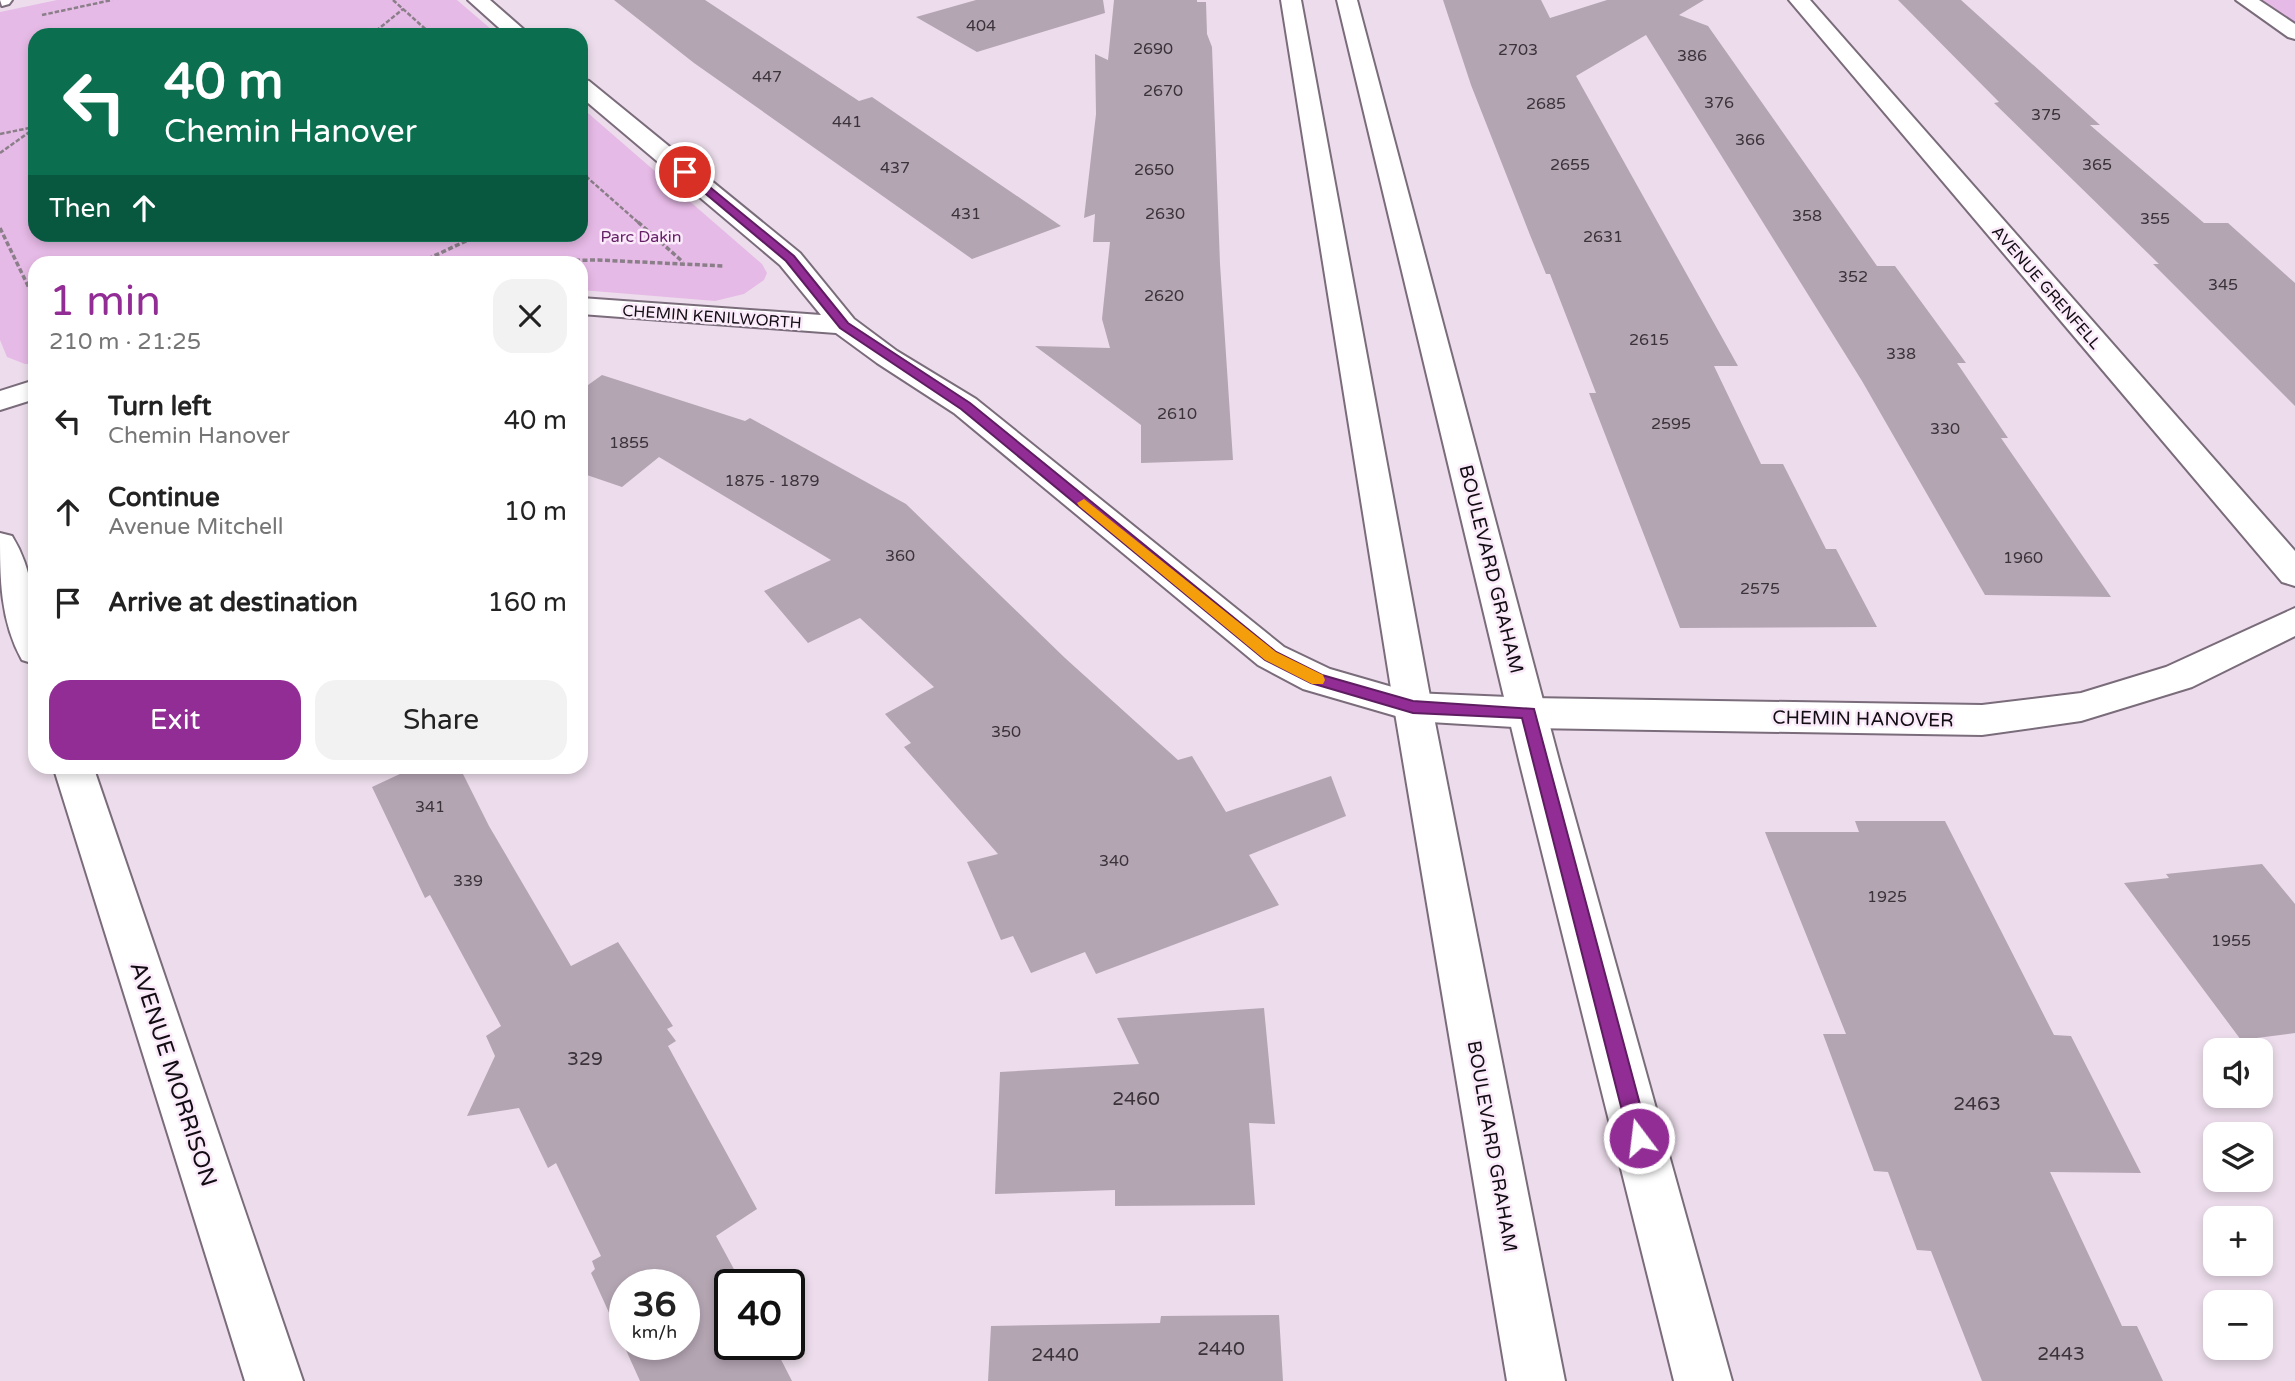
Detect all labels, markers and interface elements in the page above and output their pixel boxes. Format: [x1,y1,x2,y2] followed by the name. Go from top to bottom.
[966,16,996,36] house number: 404
[1133,39,1173,59] house number: 2690
[1498,40,1538,60] house number: 2703
[1677,46,1707,66] house number: 386
[164,53,283,112] text: 40 m
[49,56,140,147] icon: left
[752,67,782,87] house number: 447
[1143,81,1183,101] house number: 2670
[1704,93,1734,113] house number: 376
[1526,94,1566,114] house number: 2685
[2031,105,2061,125] house number: 375
[832,112,862,132] house number: 441
[164,113,417,151] text: Chemin Hanover
[1735,130,1765,150] house number: 366
[655,142,715,202] pin
[666,153,704,191] icon: arrive
[1550,155,1590,175] house number: 2655
[2082,155,2112,175] house number: 365
[880,158,910,178] house number: 437
[1134,160,1174,180] house number: 2650
[125,189,163,227] icon: ahead
[49,193,111,224] text: Then
[951,204,981,224] house number: 431
[1145,204,1185,224] house number: 2630
[1792,206,1822,226] house number: 358
[2140,209,2170,229] house number: 355
[1987,222,2105,353] street label: AVENUE GRENFELL
[600,227,682,247] park label: Parc Dakin
[1583,227,1623,247] house number: 2631
[1838,267,1868,287] house number: 352
[2208,275,2238,295] house number: 345
[49,276,161,327] text: 1 min
[493,279,567,353] button: close
[1144,286,1184,306] house number: 2620
[622,301,802,333] street label: CHEMIN KENILWORTH
[49,328,201,356] text: 210 m · 21:25
[1629,330,1669,350] house number: 2615
[1886,344,1916,364] house number: 338
[108,391,211,422] text: Turn left
[49,402,87,440] icon: left
[1157,404,1197,424] house number: 2610
[504,405,567,436] text: 40 m
[1651,414,1691,434] house number: 2595
[1930,419,1960,439] house number: 330
[108,422,290,450] text: Chemin Hanover
[609,433,649,453] house number: 1855
[1454,463,1528,676] street label: BOULEVARD GRAHAM
[724,471,820,491] house number: 1875 - 1879
[108,482,220,513] text: Continue
[49,493,87,531] icon: ahead
[504,496,567,527] text: 10 m
[108,513,283,541] text: Avenue Mitchell
[885,546,915,566] house number: 360
[2003,548,2043,568] house number: 1960
[1740,579,1780,599] house number: 2575
[49,584,87,622] icon: arrive
[108,587,358,618] text: Arrive at destination
[487,587,567,618] text: 160 m
[49,680,301,760] button: Exit
[315,680,567,760] button: Share
[1772,706,1954,732] street label: CHEMIN HANOVER
[991,722,1021,742] house number: 350
[415,797,445,817] house number: 341
[1099,851,1129,871] house number: 340
[453,871,483,891] house number: 339
[1867,887,1907,907] house number: 1925
[2211,931,2251,951] house number: 1955
[123,958,223,1190] street label: AVENUE MORRISON
[2203,1038,2273,1360] map controls
[2203,1038,2273,1108] button: sound
[1463,1039,1521,1254] street label: BOULEVARD GRAHAM
[567,1048,603,1070] house number: 329
[1112,1088,1160,1110] house number: 2460
[1953,1093,2001,1115] house number: 2463
[1602,1101,1676,1175] position arrow
[2203,1122,2273,1192] button: layers
[2203,1206,2273,1276] button: +
[714,1269,805,1360] speed limit sign: 40
[633,1284,676,1326] text: 36
[2203,1290,2273,1360] button: −
[632,1321,677,1343] text: km/h
[1197,1338,1245,1360] house number: 2440
[2037,1343,2085,1365] house number: 2443
[1031,1344,1079,1366] house number: 2440

